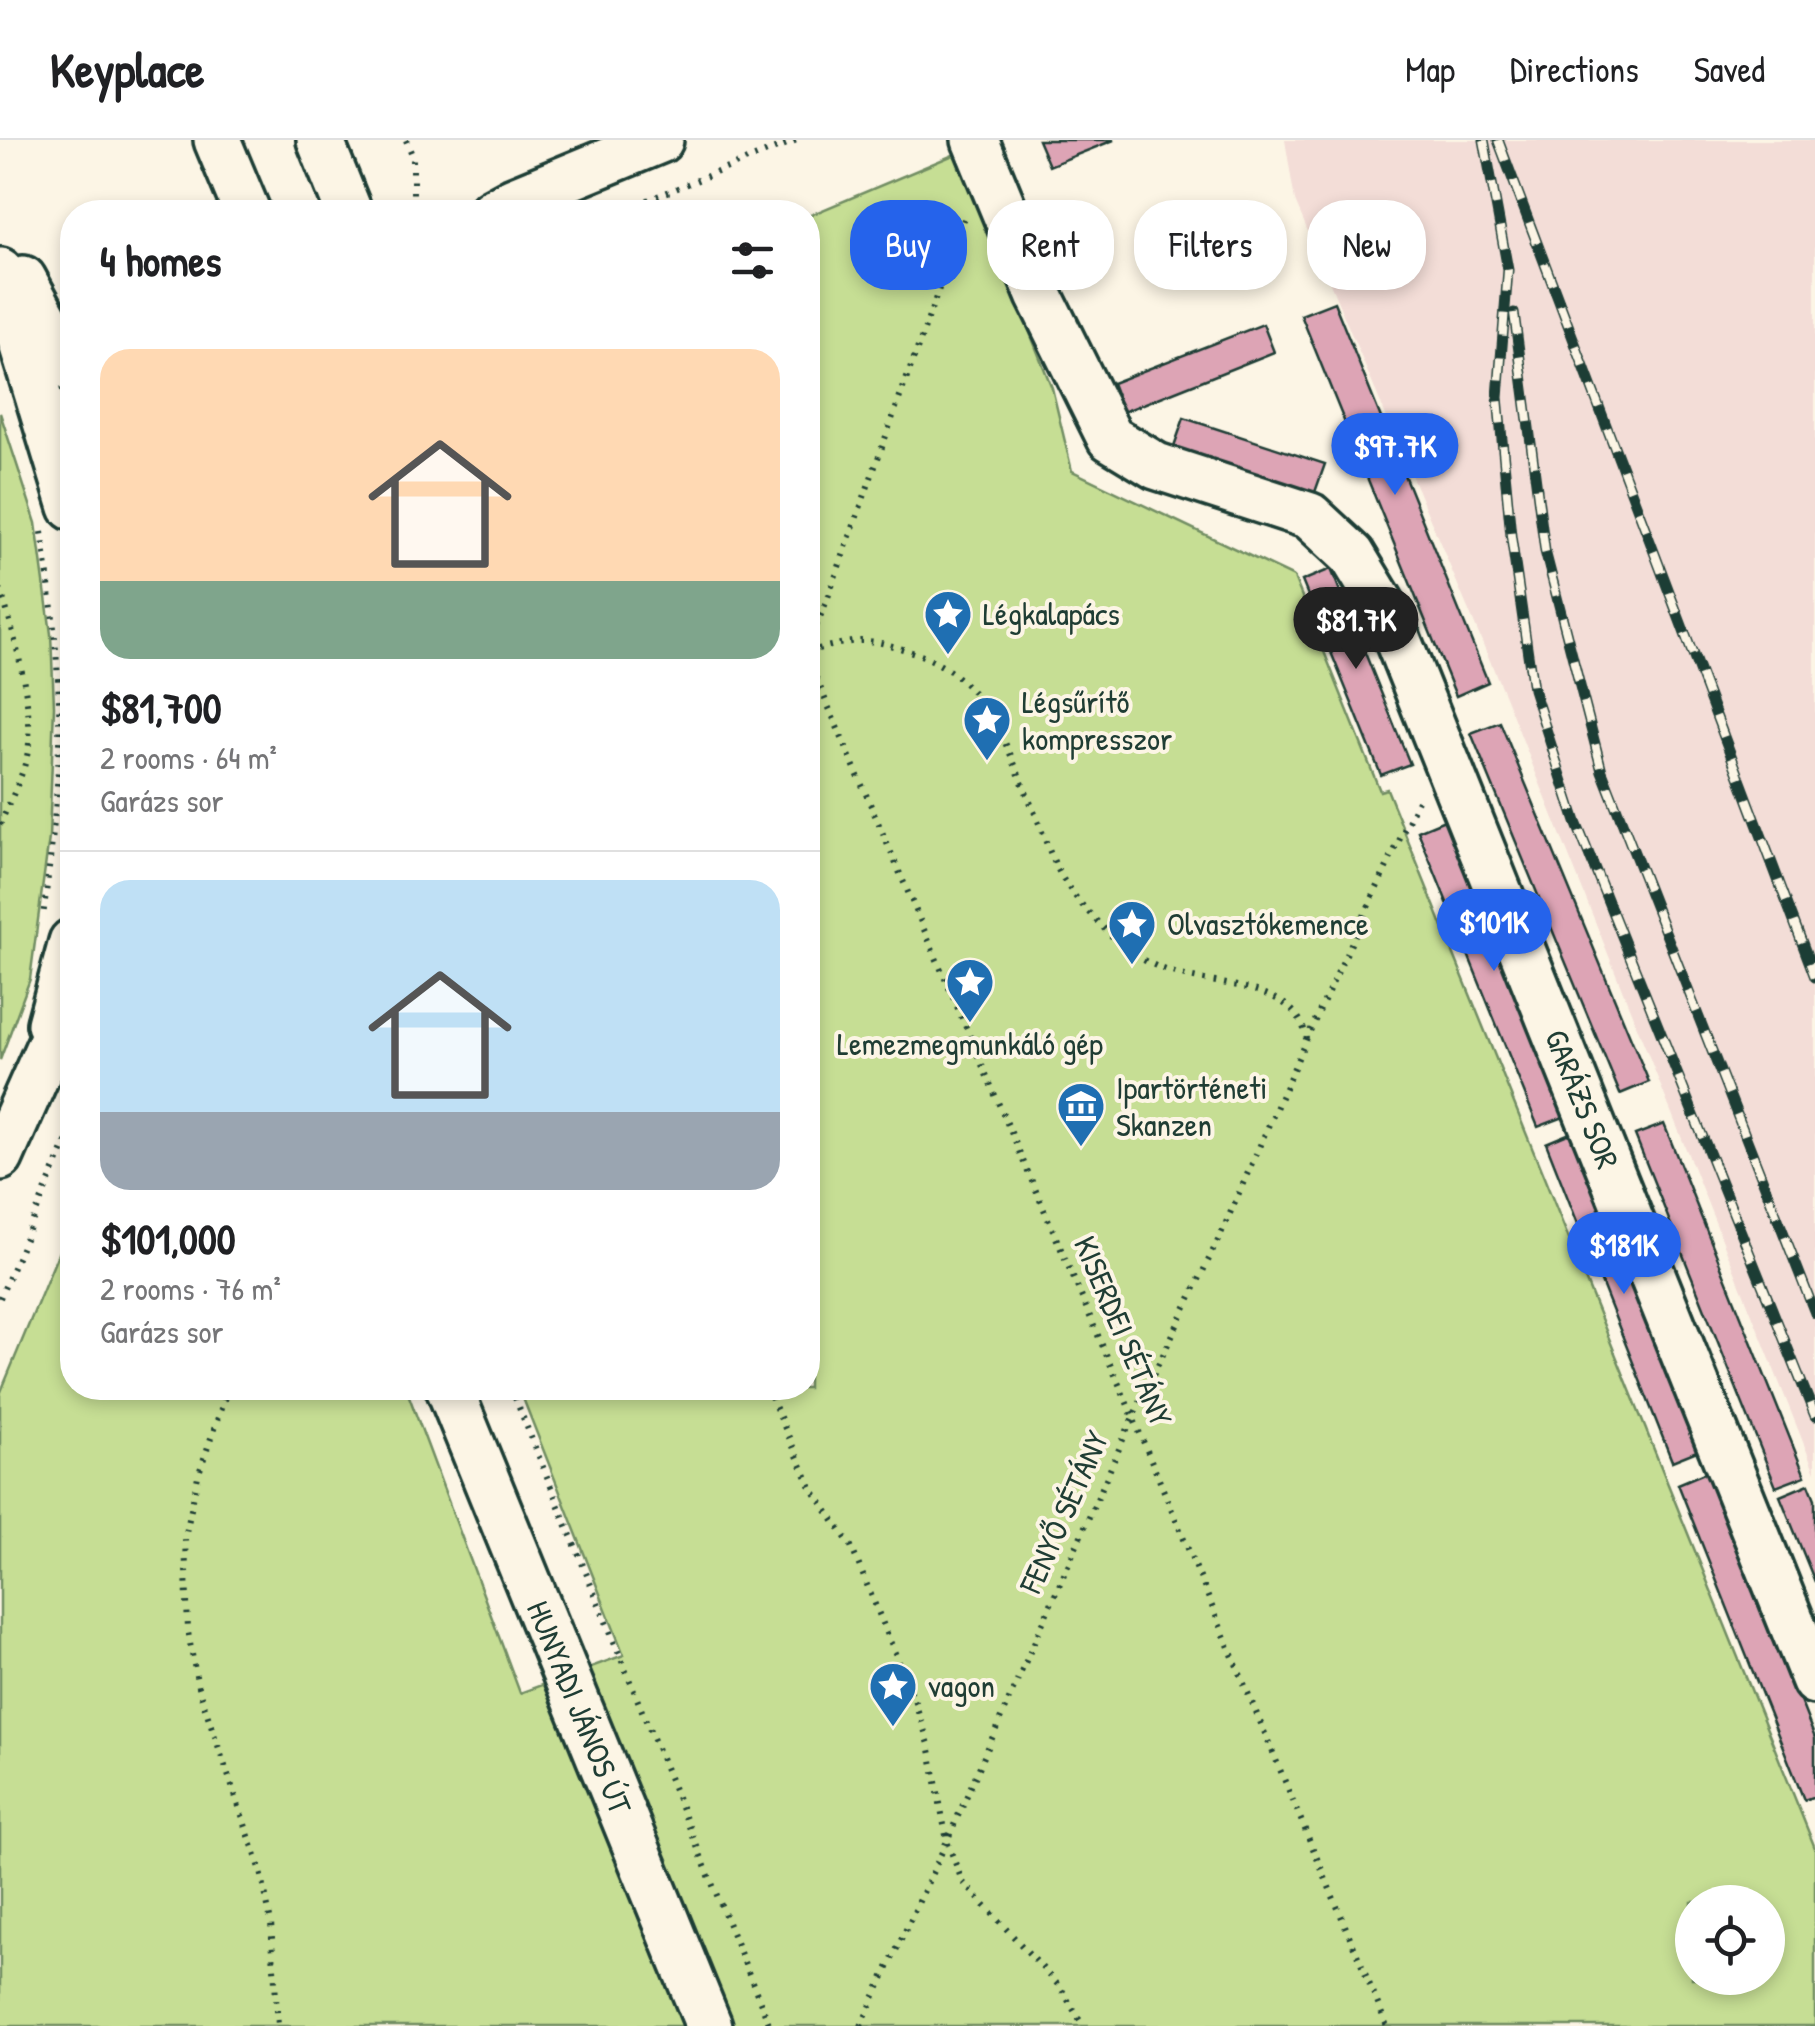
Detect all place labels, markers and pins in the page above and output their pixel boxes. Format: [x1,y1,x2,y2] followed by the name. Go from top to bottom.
[1314,413,1476,498] pin: $97.7K
[1275,587,1437,672] pin: $81.7K
[922,588,974,656] place icon: Légkalapács
[983,592,1120,635] place label: Légkalapács
[1022,680,1172,760] place label: Légsűrítő kompresszor
[961,694,1013,762] place icon: Légsűrítő kompresszor
[1424,889,1564,974] pin: $101K
[1106,898,1158,966] place icon: Olvasztókemence
[1167,902,1369,945] place label: Olvasztókemence
[944,956,996,1024] place icon: Lemezmegmunkáló gép
[837,1022,1103,1065] place label: Lemezmegmunkáló gép
[1116,1066,1267,1146] place label: Ipartörténeti Skanzen
[1055,1080,1107,1148] museum icon: Ipartörténeti Skanzen
[1554,1212,1694,1297] pin: $181K
[867,1660,919,1728] place icon: vagon
[928,1664,995,1707] place label: vagon

